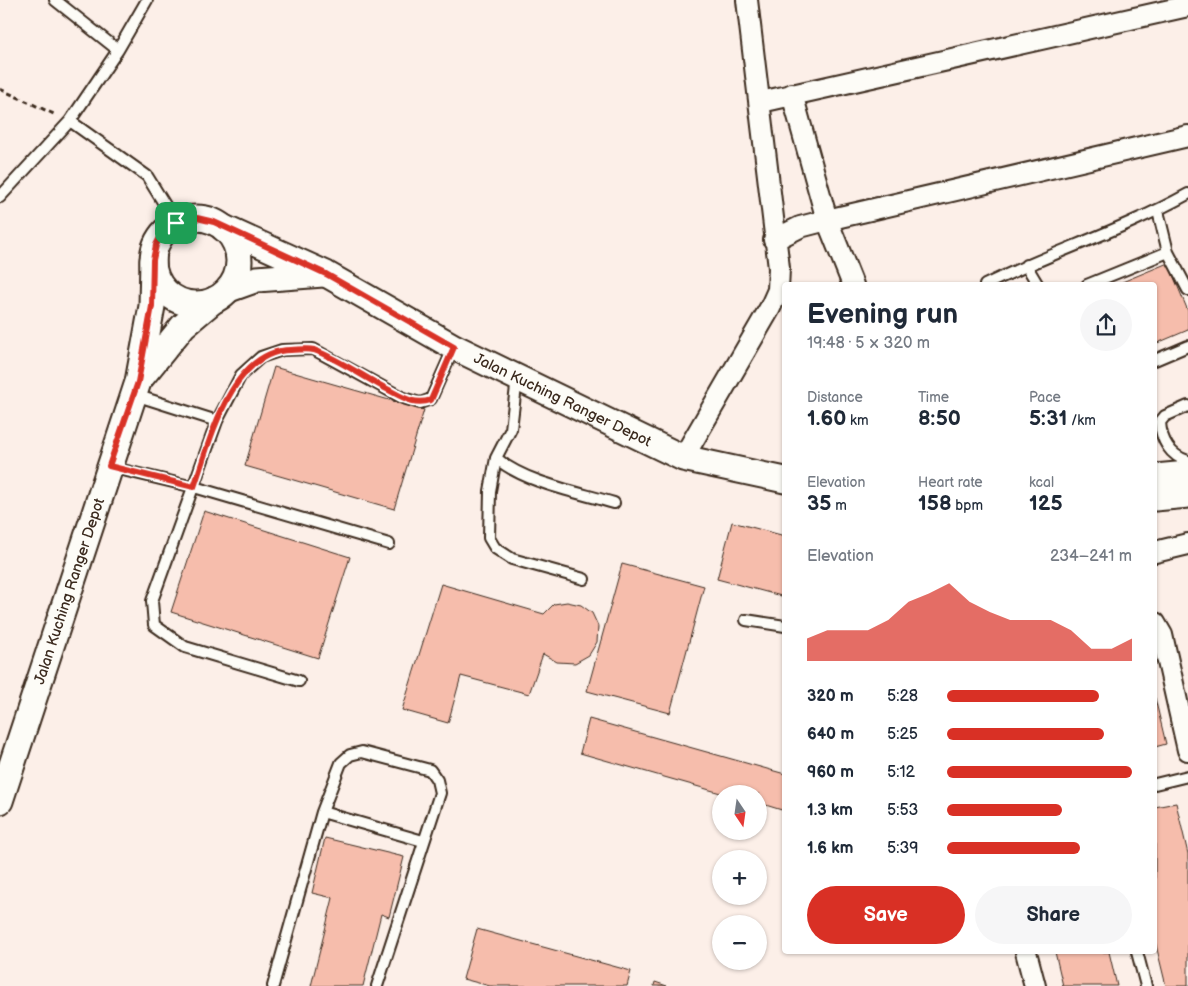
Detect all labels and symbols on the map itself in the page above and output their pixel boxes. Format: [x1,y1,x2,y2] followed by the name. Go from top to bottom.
[155,202,197,244] pin
[471,349,655,451] street label: Jalan Kuching Ranger Depot
[30,495,109,687] street label: Jalan Kuching Ranger Depot
[712,785,768,840] north arrow

